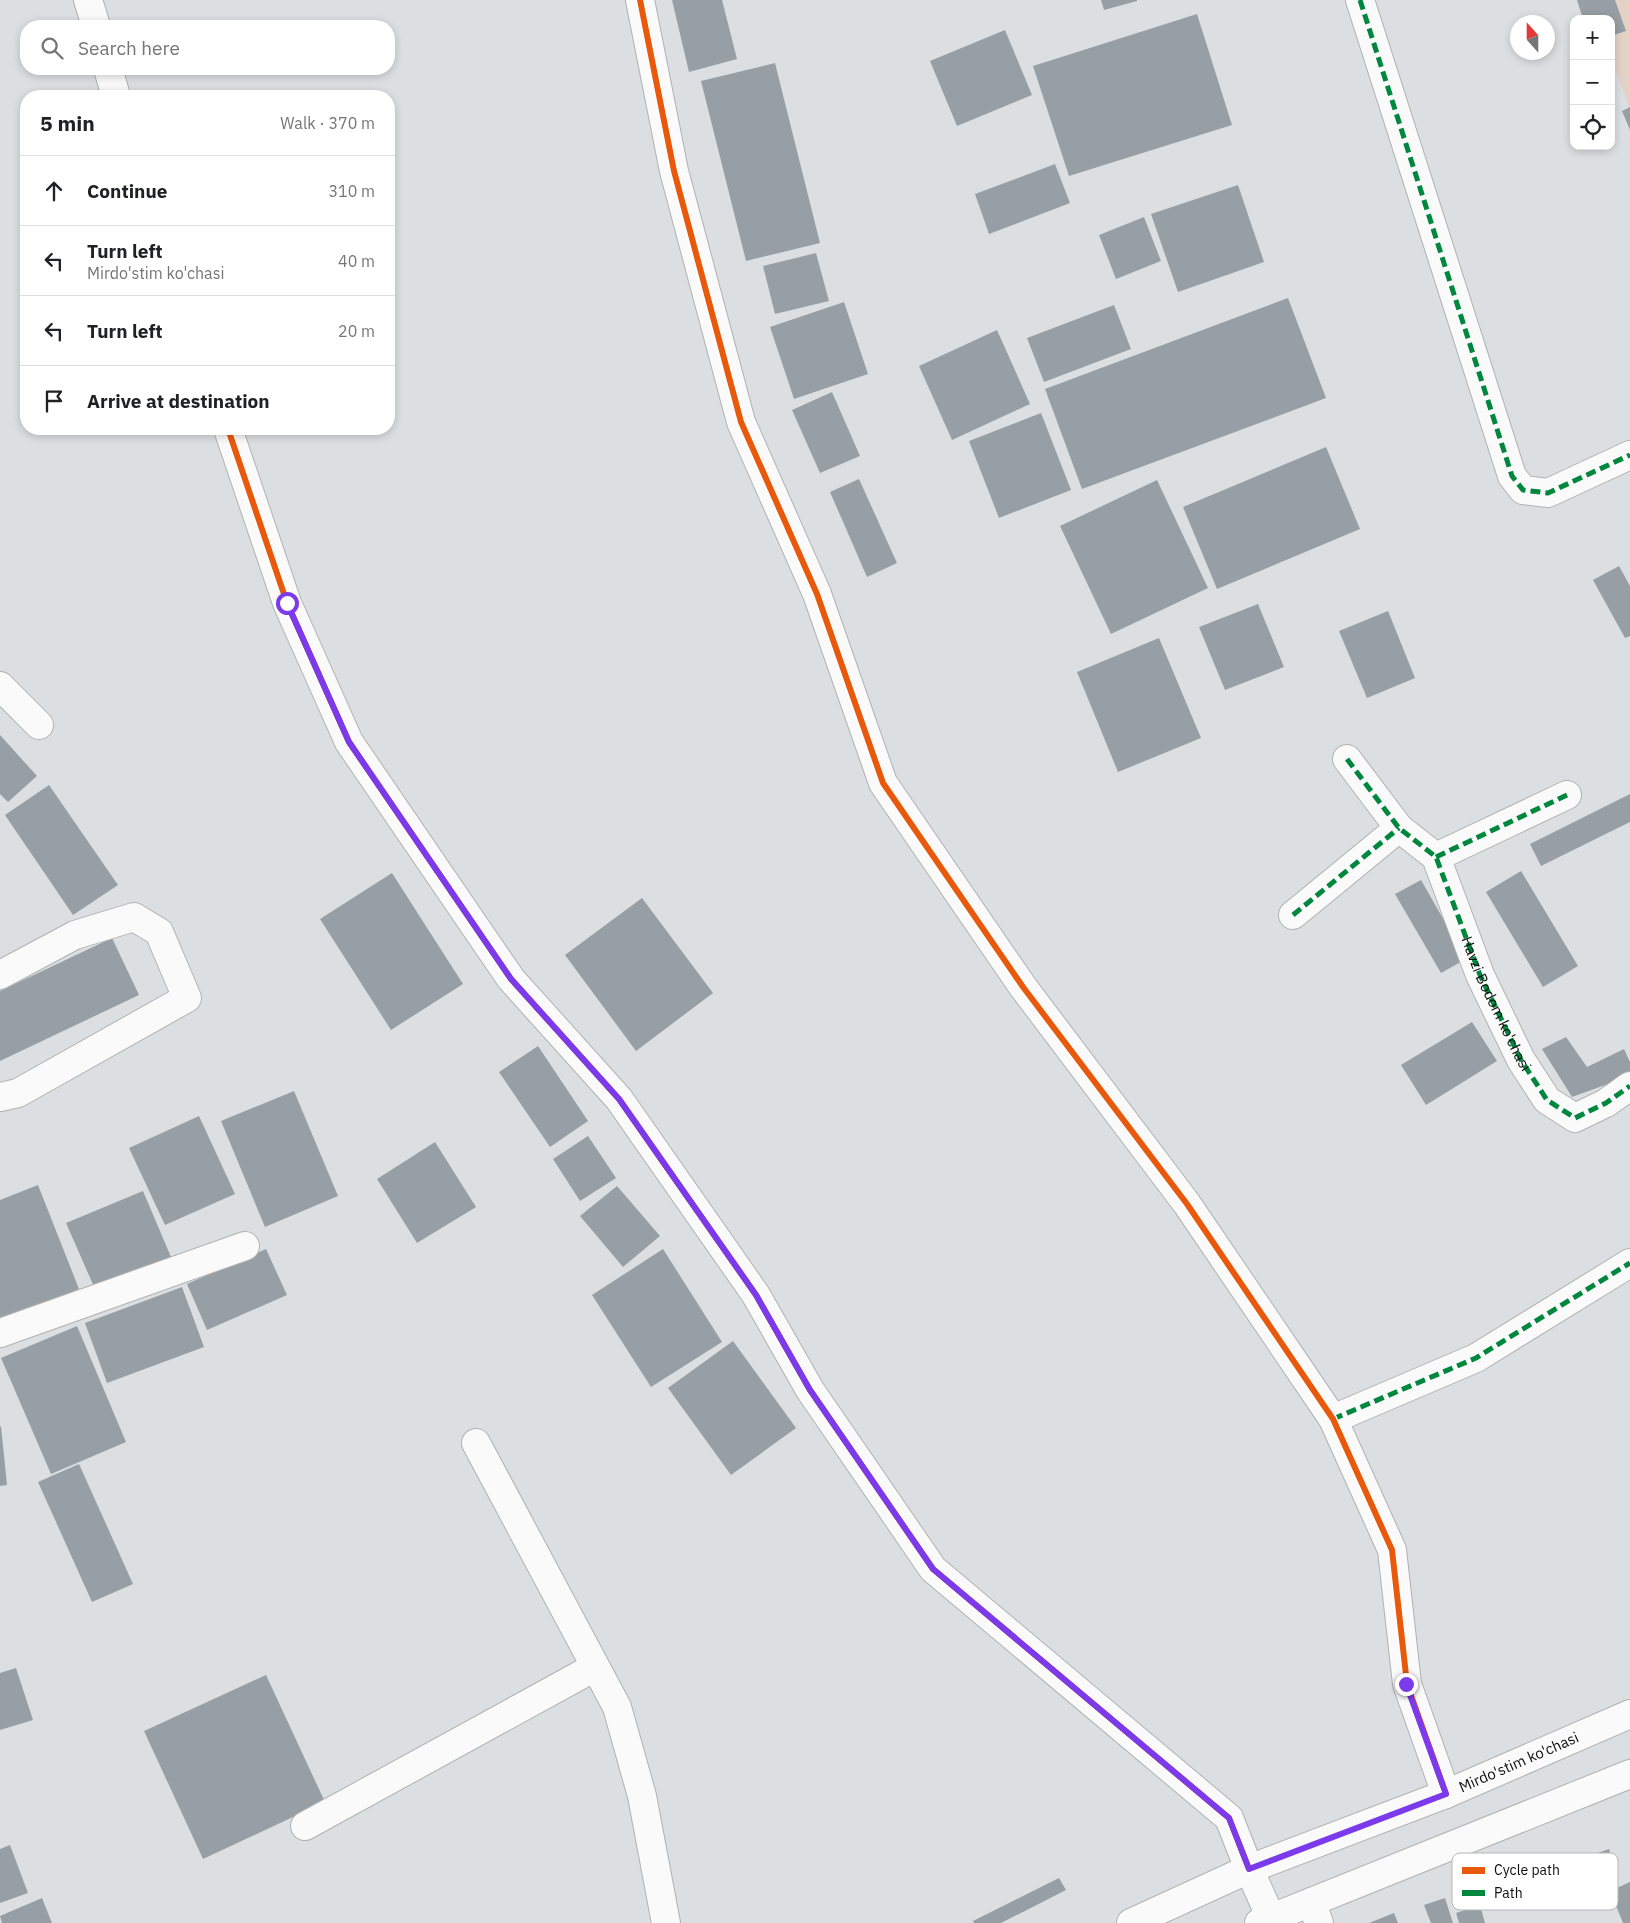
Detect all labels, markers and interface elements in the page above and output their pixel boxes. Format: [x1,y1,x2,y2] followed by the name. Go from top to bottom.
[1510,15,1555,60] north arrow
[1570,15,1615,150] map controls
[1570,15,1615,60] button: +
[20,20,395,75] search box
[38,34,66,62] icon: search
[78,36,180,60] text: Search here
[1570,60,1615,105] button: −
[1570,105,1615,150] button: locate
[40,109,95,137] text: 5 min
[280,113,375,133] text: Walk · 370 m
[40,177,68,205] icon: ahead
[87,179,167,203] text: Continue
[328,181,375,201] text: 310 m
[87,239,163,263] text: Turn left
[40,247,68,275] icon: left
[338,251,375,271] text: 40 m
[87,263,224,283] text: Mirdo'stim ko'chasi
[40,317,68,345] icon: left
[87,319,163,343] text: Turn left
[338,321,375,341] text: 20 m
[40,387,68,415] icon: arrive
[87,389,270,413] text: Arrive at destination
[276,592,299,615] route start
[1457,934,1536,1075] street label: Havzi Bodom ko'chasi
[1395,1673,1418,1696] route end
[1456,1727,1582,1796] street label: Mirdo'stim ko'chasi
[1452,1853,1618,1910] legend
[1494,1861,1560,1879] text: Cycle path
[1494,1884,1523,1902] text: Path

